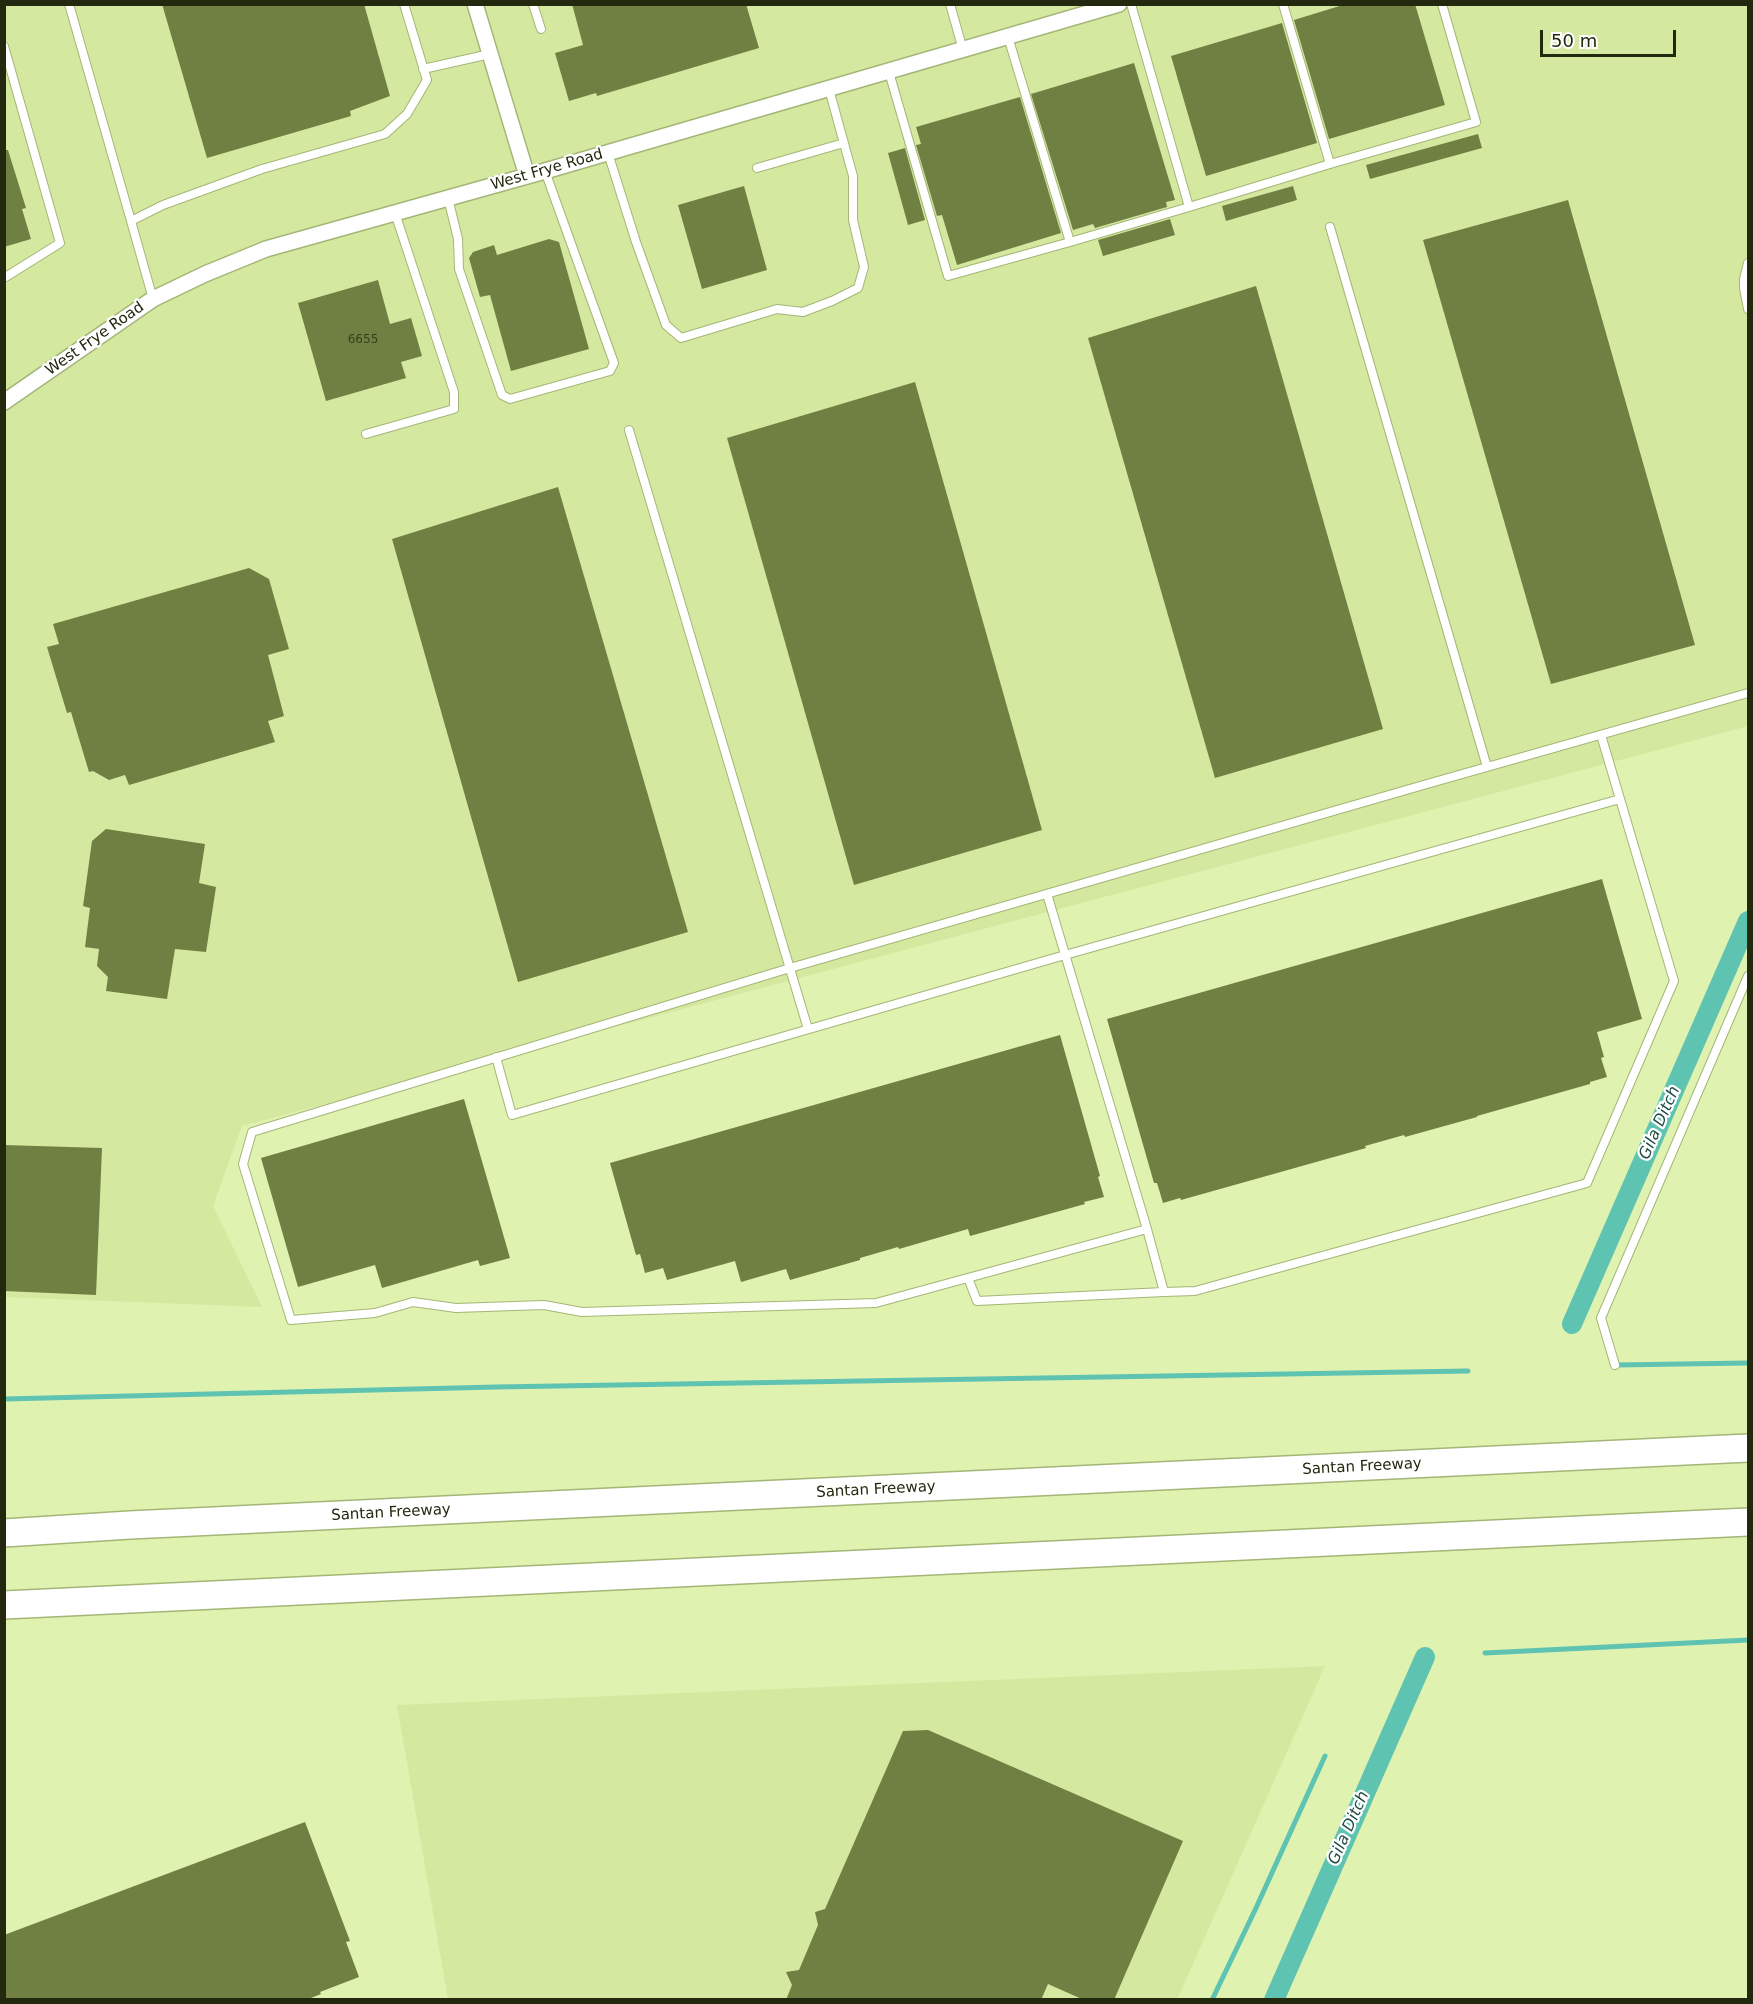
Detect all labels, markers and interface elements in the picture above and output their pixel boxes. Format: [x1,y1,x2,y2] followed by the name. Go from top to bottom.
[1543,18,1680,56] scale bar
[1551,30,1597,51] text: 50 m
[489,145,605,195] street label: West Frye Road
[42,298,148,380] street label: West Frye Road
[348,333,378,347] house number: 6655
[1635,1083,1685,1163] water label: Gila Ditch
[1302,1455,1422,1479] street label: Santan Freeway
[816,1478,936,1502] street label: Santan Freeway
[331,1501,451,1525] street label: Santan Freeway
[1324,1788,1374,1868] water label: Gila Ditch

